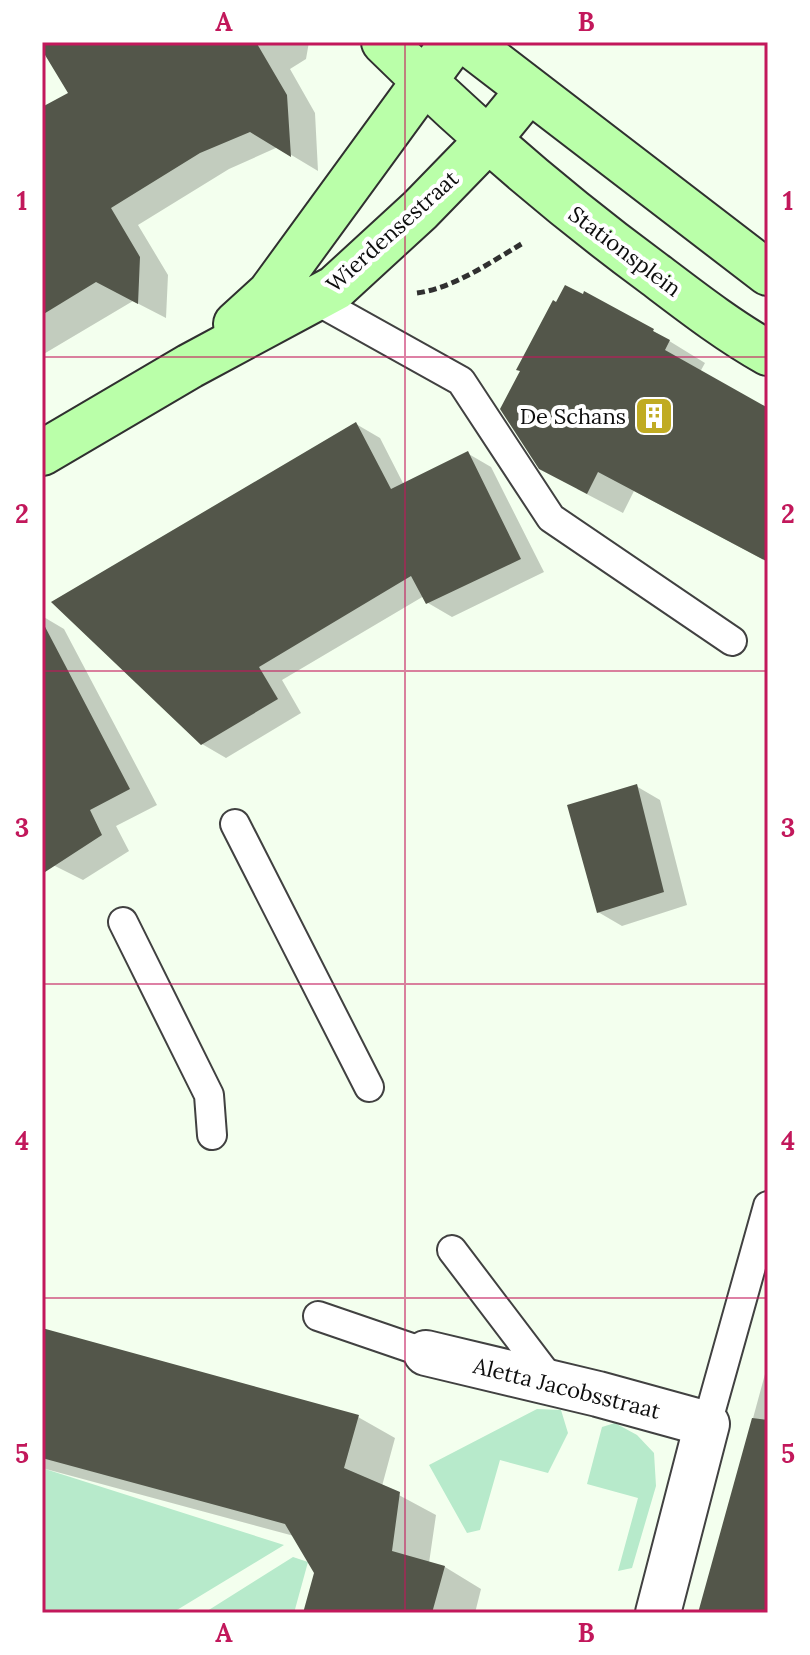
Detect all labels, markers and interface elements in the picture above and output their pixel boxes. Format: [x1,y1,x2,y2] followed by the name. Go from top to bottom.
[215,5,233,38] text: A
[577,5,595,38] text: B
[320,164,464,298] street label: Wierdensestraat
[17,184,27,217] text: 1
[783,184,793,217] text: 1
[563,200,687,302] street label: Stationsplein
[633,395,675,437] building icon: De Schans
[520,402,626,430] place label: De Schans
[15,497,29,530] text: 2
[781,497,795,530] text: 2
[15,811,29,844] text: 3
[781,811,795,844] text: 3
[15,1124,29,1157] text: 4
[781,1124,795,1157] text: 4
[470,1351,664,1425] street label: Aletta Jacobsstraat
[15,1437,29,1470] text: 5
[781,1437,795,1470] text: 5
[215,1616,233,1649] text: A
[577,1616,595,1649] text: B

